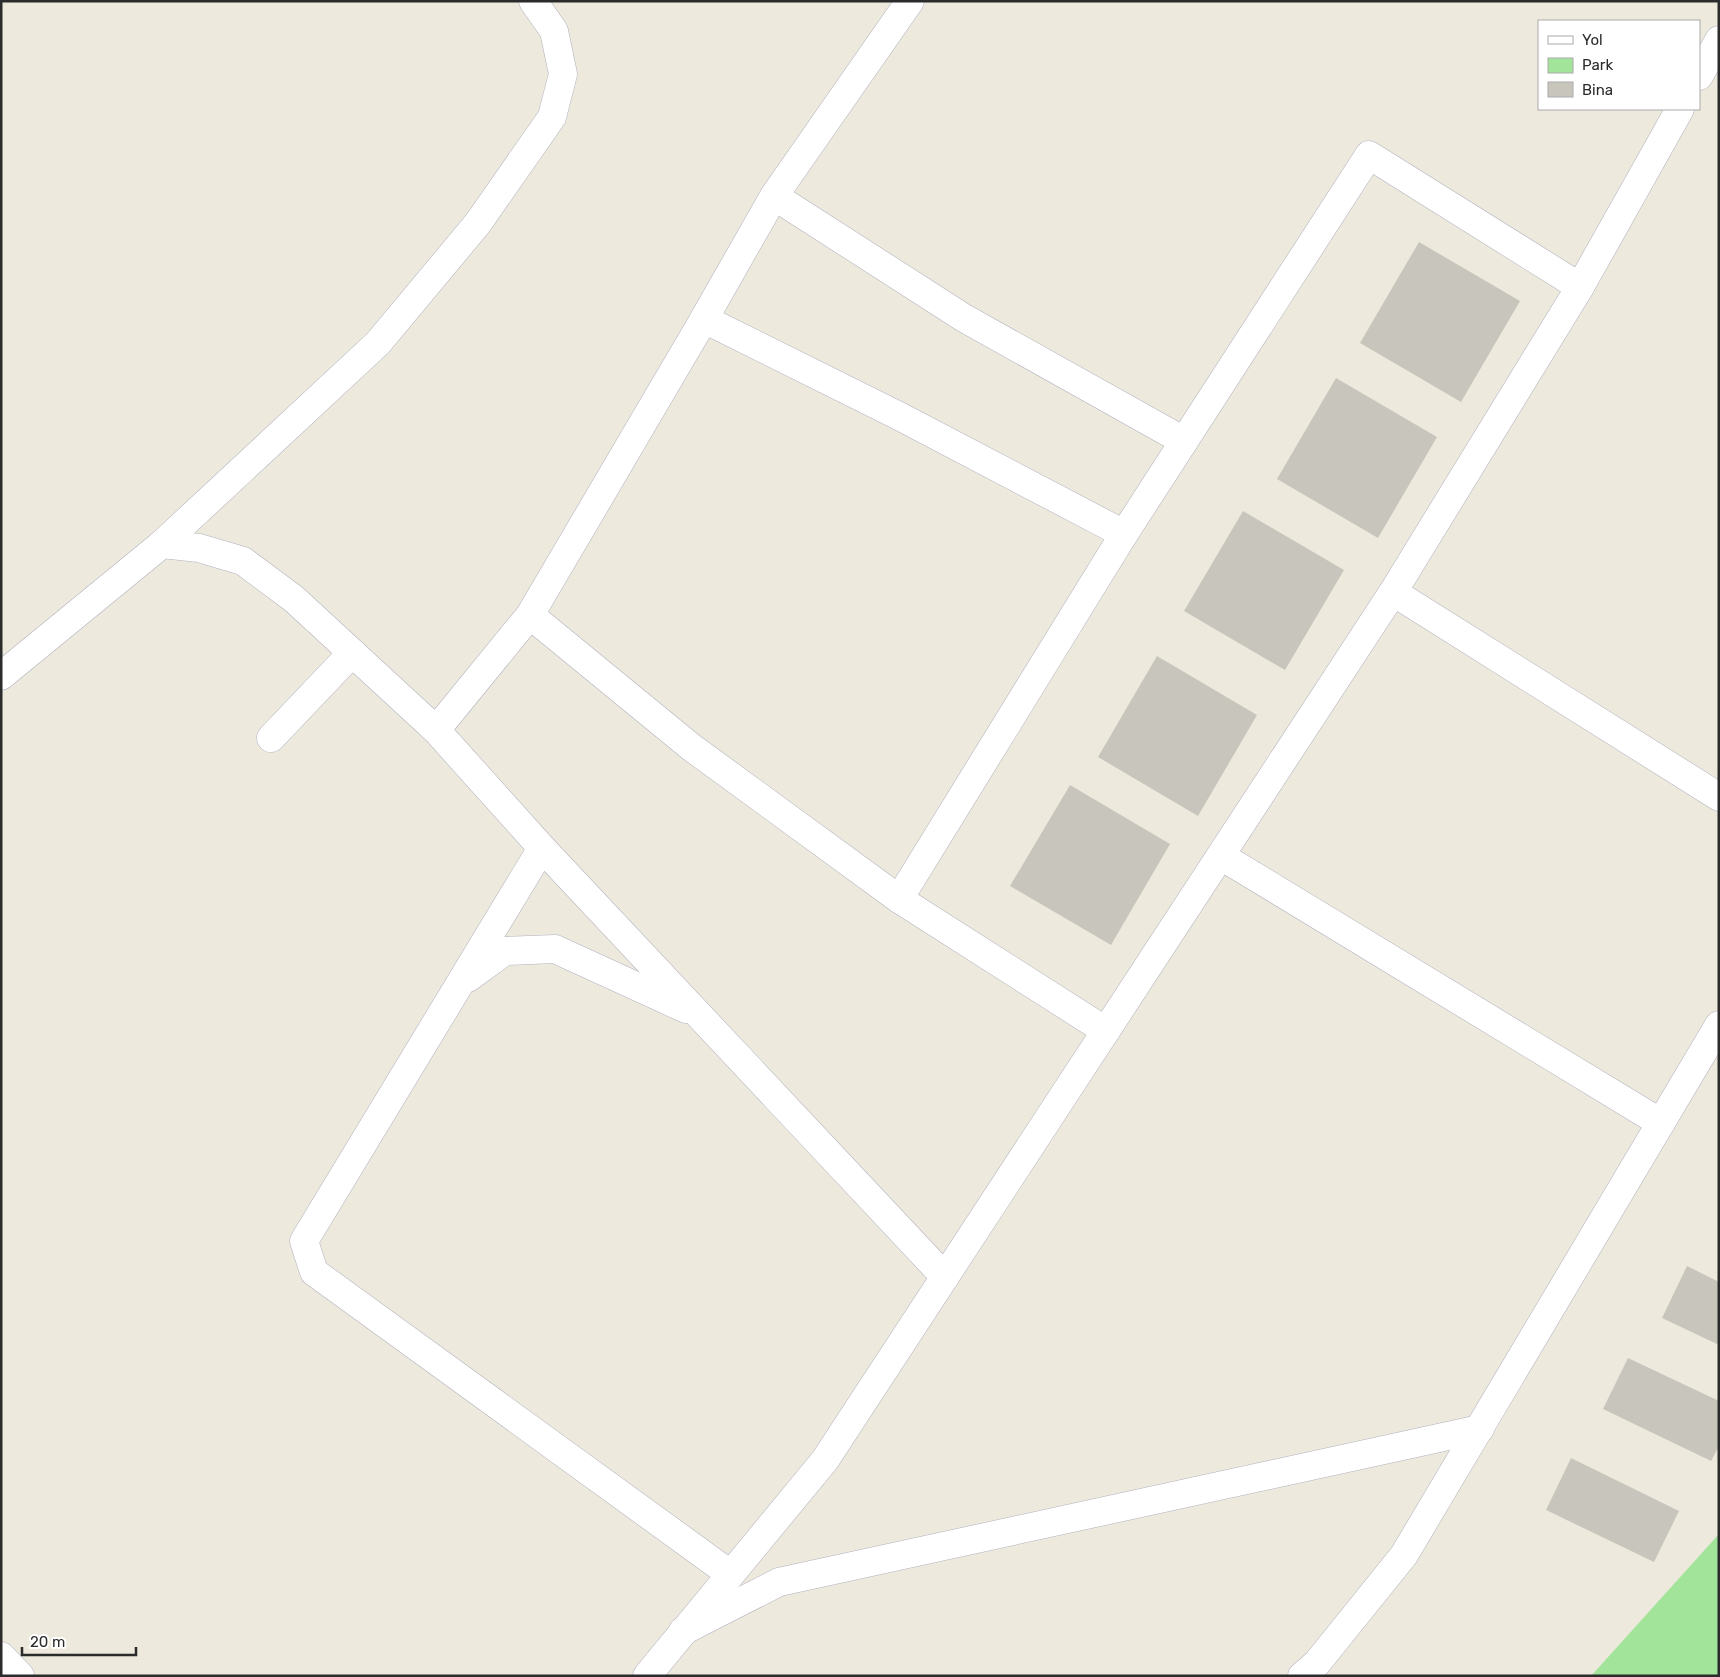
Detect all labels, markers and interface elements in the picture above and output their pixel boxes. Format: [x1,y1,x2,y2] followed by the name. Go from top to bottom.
[1538,20,1700,110] legend
[1582,31,1603,49] text: Yol
[1582,56,1613,74] text: Park
[1582,81,1613,99] text: Bina
[22,1624,136,1656] scale bar
[30,1633,65,1651] text: 20 m

